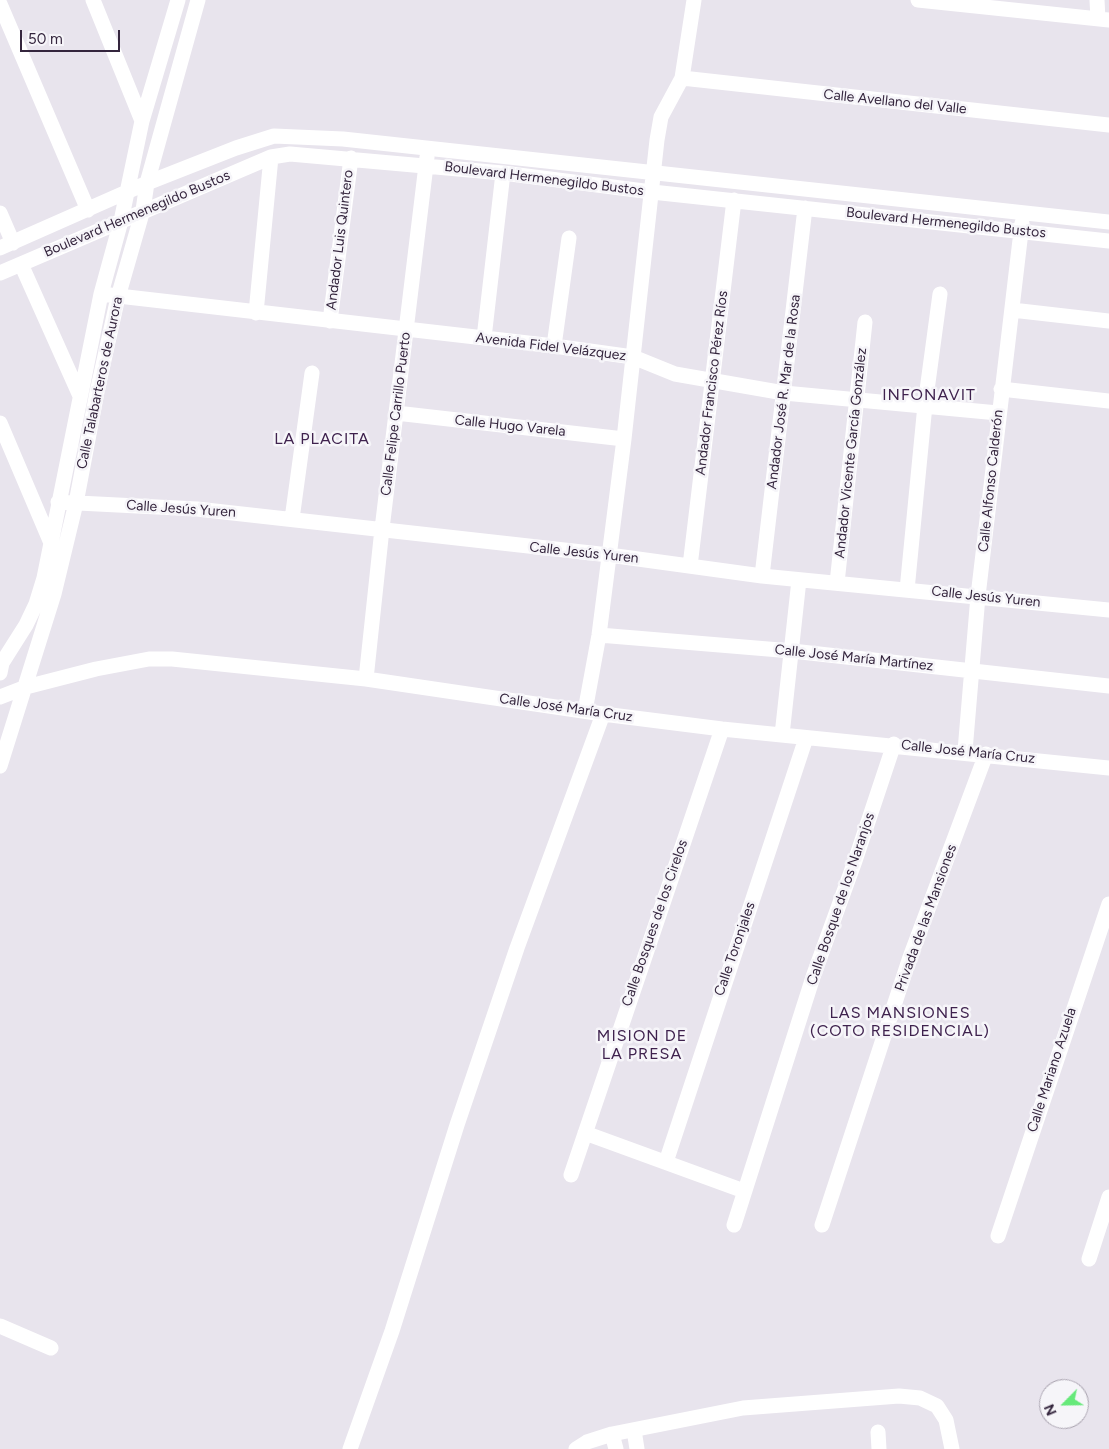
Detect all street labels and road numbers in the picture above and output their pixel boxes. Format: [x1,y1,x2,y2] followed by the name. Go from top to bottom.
[823,86,967,118] street label: Calle Avellano del Valle
[443,158,645,200] street label: Boulevard Hermenegildo Bustos
[41,167,233,261] street label: Boulevard Hermenegildo Bustos
[323,169,357,311] street label: Andador Luis Quintero
[845,204,1047,242] street label: Boulevard Hermenegildo Bustos
[692,290,732,476] street label: Andador Francisco Pérez Ríos
[764,294,804,490] street label: Andador José R. Mar de la Rosa
[74,295,126,471] street label: Calle Talabarteros de Aurora
[475,329,627,365] street label: Avenida Fidel Velázquez
[378,331,414,497] street label: Calle Felipe Carrillo Puerto
[832,347,870,559] street label: Andador Vicente García González
[975,409,1007,553] street label: Calle Alfonso Calderón
[454,412,566,440] street label: Calle Hugo Varela
[126,497,236,521] street label: Calle Jesús Yuren
[529,539,639,567] street label: Calle Jesús Yuren
[931,583,1041,611] street label: Calle Jesús Yuren
[774,641,934,675] street label: Calle José María Martínez
[498,690,634,726] street label: Calle José María Cruz
[900,737,1036,767] street label: Calle José María Cruz
[804,811,878,987] street label: Calle Bosque de los Naranjos
[619,837,691,1009] street label: Calle Bosques de los Cirelos
[892,842,960,994] street label: Privada de las Mansiones
[711,900,759,998] street label: Calle Toronjales
[1024,1006,1080,1134] street label: Calle Mariano Azuela

